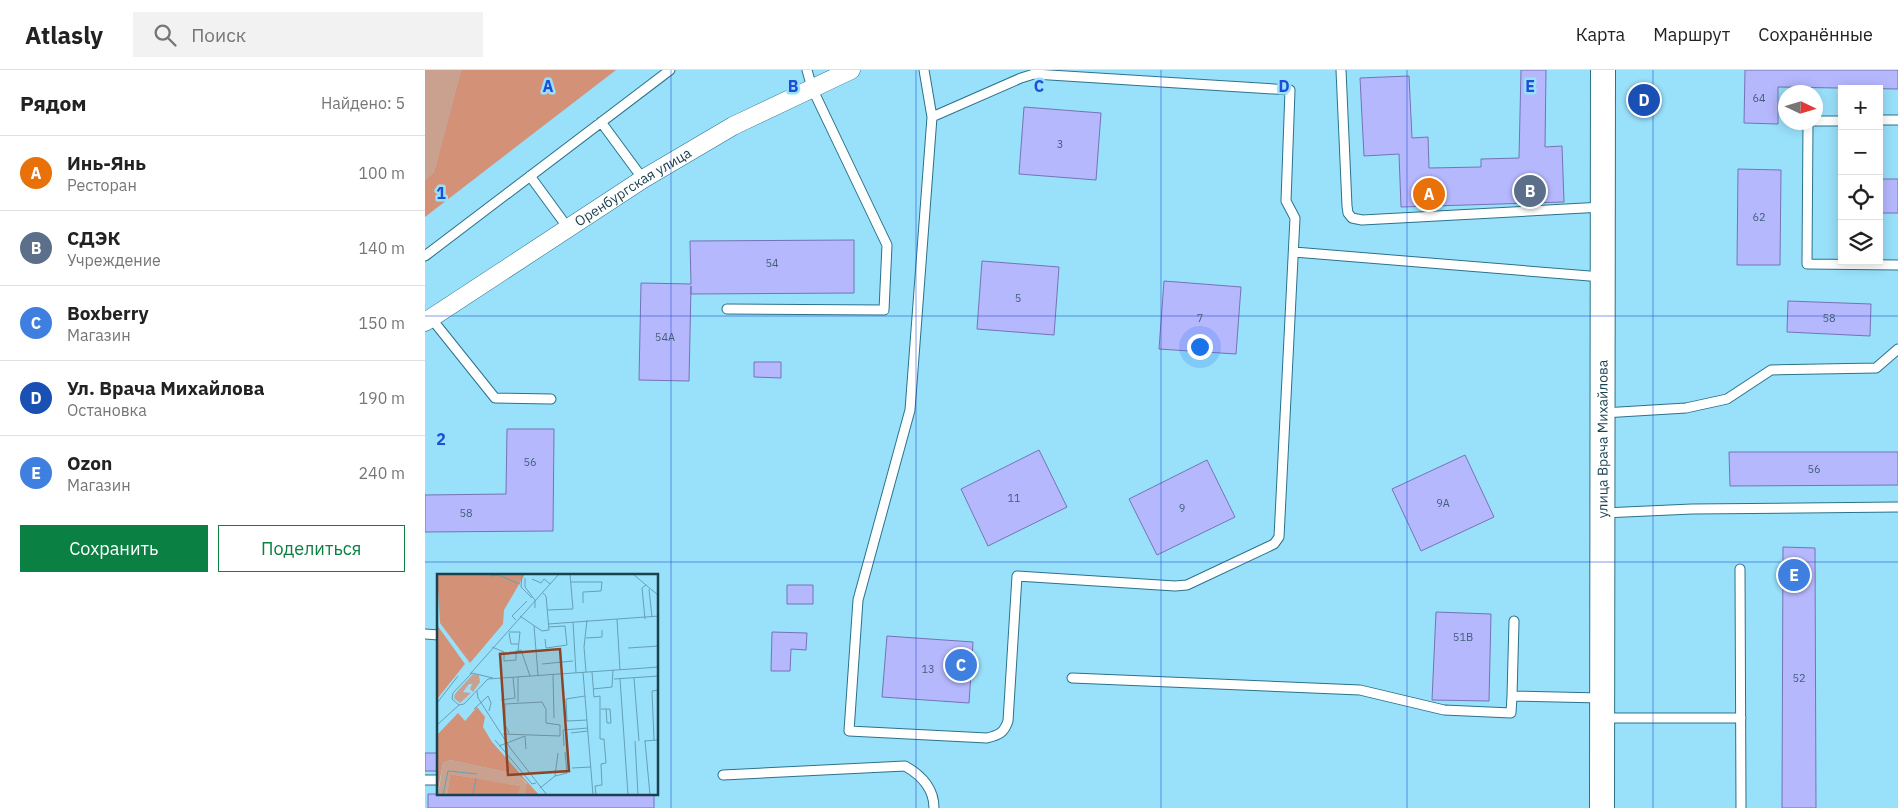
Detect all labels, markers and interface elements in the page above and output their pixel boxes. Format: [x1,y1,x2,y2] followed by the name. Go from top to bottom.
[133,12,483,57] search box
[25,19,103,51] text: Atlasly
[151,21,179,49] icon: search
[191,23,246,47] text: Поиск
[1576,23,1625,46] text: Карта
[1653,23,1730,46] text: Маршрут
[1758,23,1873,46] text: Сохранённые
[543,76,554,96] text: A
[788,76,799,96] text: B
[1034,76,1044,96] text: C
[1278,76,1290,96] text: D
[1525,76,1535,96] text: E
[1628,81,1660,119] pin: D
[1778,85,1823,130] north arrow
[1838,85,1883,265] map controls
[1838,85,1883,130] button: +
[20,89,87,117] text: Рядом
[1752,91,1766,105] house number: 64
[321,93,405,113] text: Найдено: 5
[1838,130,1883,175] button: −
[1057,137,1063,151] house number: 3
[571,143,695,230] street label: Оренбургская улица
[67,151,146,175] text: Инь-Янь
[31,163,41,183] text: A
[358,163,405,183] text: 100 m
[1514,172,1546,210] pin: B
[67,175,137,195] text: Ресторан
[1413,175,1445,213] pin: A
[1838,175,1883,220] button: locate
[436,183,446,203] text: 1
[1752,210,1766,224] house number: 62
[1838,220,1883,265] button: layers
[67,226,120,250] text: СДЭК
[31,238,41,258] text: B
[358,238,405,258] text: 140 m
[67,250,161,270] text: Учреждение
[765,256,779,270] house number: 54
[1015,291,1021,305] house number: 5
[67,301,149,325] text: Boxberry
[1197,311,1203,325] house number: 7
[1822,311,1836,325] house number: 58
[31,313,41,333] text: C
[358,313,405,333] text: 150 m
[67,325,131,345] text: Магазин
[655,330,675,344] house number: 54А
[1187,334,1213,360] your location
[1593,359,1612,518] street label: улица Врача Михайлова
[67,376,265,400] text: Ул. Врача Михайлова
[30,388,42,408] text: D
[358,388,405,408] text: 190 m
[67,400,147,420] text: Остановка
[436,429,446,449] text: 2
[67,451,112,475] text: Ozon
[523,455,537,469] house number: 56
[1807,462,1821,476] house number: 56
[31,463,41,483] text: E
[358,463,405,483] text: 240 m
[67,475,131,495] text: Магазин
[1007,491,1021,505] house number: 11
[1436,496,1450,510] house number: 9А
[1179,501,1185,515] house number: 9
[459,506,473,520] house number: 58
[20,525,208,572] button: Сохранить
[218,525,405,572] button: Поделиться
[1778,556,1810,594] pin: E
[437,574,659,796] inset map
[1453,630,1473,644] house number: 51В
[945,646,977,684] pin: C
[921,662,935,676] house number: 13
[1792,671,1806,685] house number: 52

